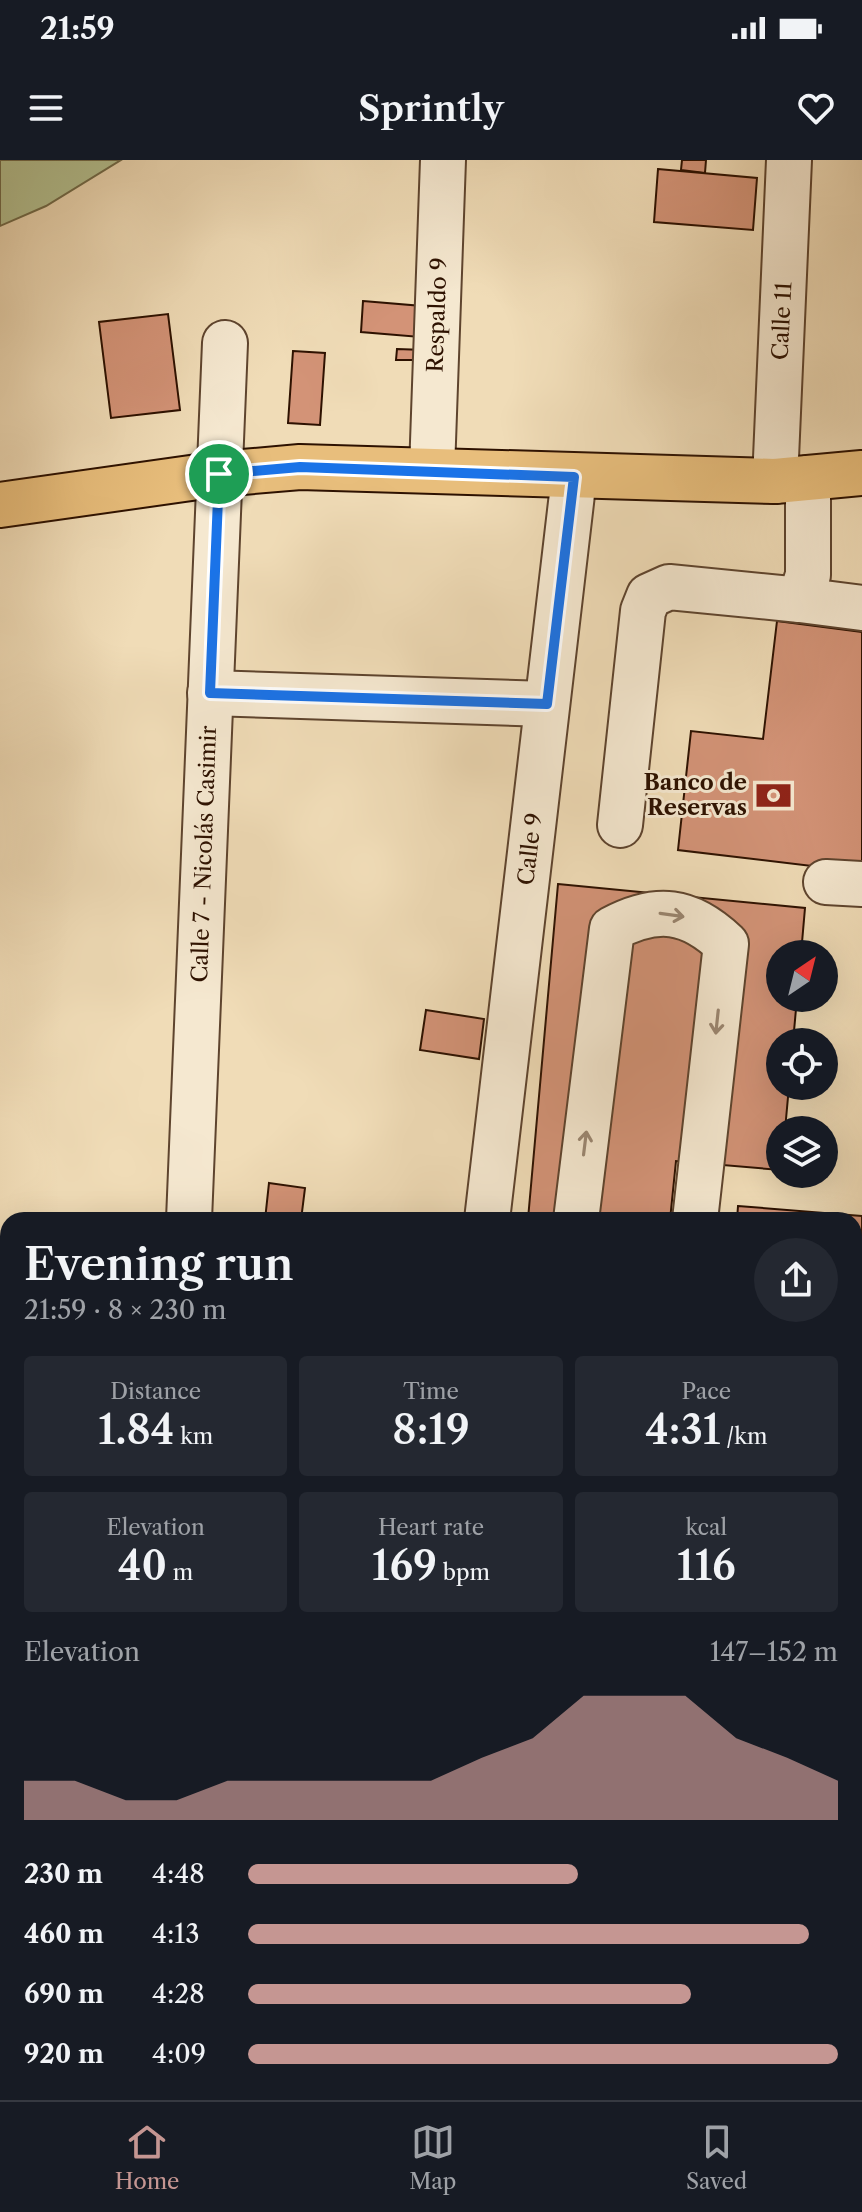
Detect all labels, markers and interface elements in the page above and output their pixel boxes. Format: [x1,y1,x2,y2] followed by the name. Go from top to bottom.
[40,10,115,47] text: 21:59
[24,86,68,130] icon: menu
[358,86,504,130] text: Sprintly
[794,86,838,130] icon: heart
[421,257,453,373] street label: Respaldo 9
[766,281,798,361] street label: Calle 11
[185,440,253,508] pin
[197,452,241,496] icon: arrive
[186,725,222,983] street label: Calle 7 - Nicolás Casimir
[643,769,747,821] place label: Banco de Reservas
[754,776,792,814] bank icon: Banco de Reservas
[512,811,548,887] street label: Calle 9
[658,908,684,923] one-way arrow
[766,940,838,1012] north arrow
[766,940,838,1188] map controls
[709,1009,724,1034] one-way arrow
[766,1028,838,1100] button: locate
[766,1116,838,1188] button: layers
[578,1130,593,1156] one-way arrow
[24,1237,294,1291] text: Evening run
[754,1238,838,1322] button: share
[24,1294,226,1326] text: 21:59 · 8 × 230 m
[110,1378,201,1405] text: Distance
[403,1378,459,1405] text: Time
[681,1378,731,1405] text: Pace
[98,1405,174,1454] text: 1.84
[392,1405,470,1454] text: 8:19
[645,1405,720,1454] text: 4:31
[174,1423,213,1450] text: km
[720,1423,767,1450] text: /km
[107,1514,205,1541] text: Elevation
[378,1514,484,1541] text: Heart rate
[686,1514,727,1541] text: kcal
[118,1541,167,1590] text: 40
[372,1541,437,1590] text: 169
[677,1541,736,1590] text: 116
[167,1559,193,1586] text: m
[437,1559,490,1586] text: bpm
[24,1636,140,1668] text: Elevation
[710,1636,838,1668] text: 147–152 m
[24,1858,103,1890] text: 230 m
[152,1858,205,1890] text: 4:48
[24,1918,104,1950] text: 460 m
[152,1918,200,1950] text: 4:13
[24,1978,104,2010] text: 690 m
[152,1978,205,2010] text: 4:28
[24,2038,104,2070] text: 920 m
[152,2038,206,2070] text: 4:09
[115,2120,179,2195] tab: Home
[409,2120,456,2195] tab: Map
[686,2120,747,2195] tab: Saved

